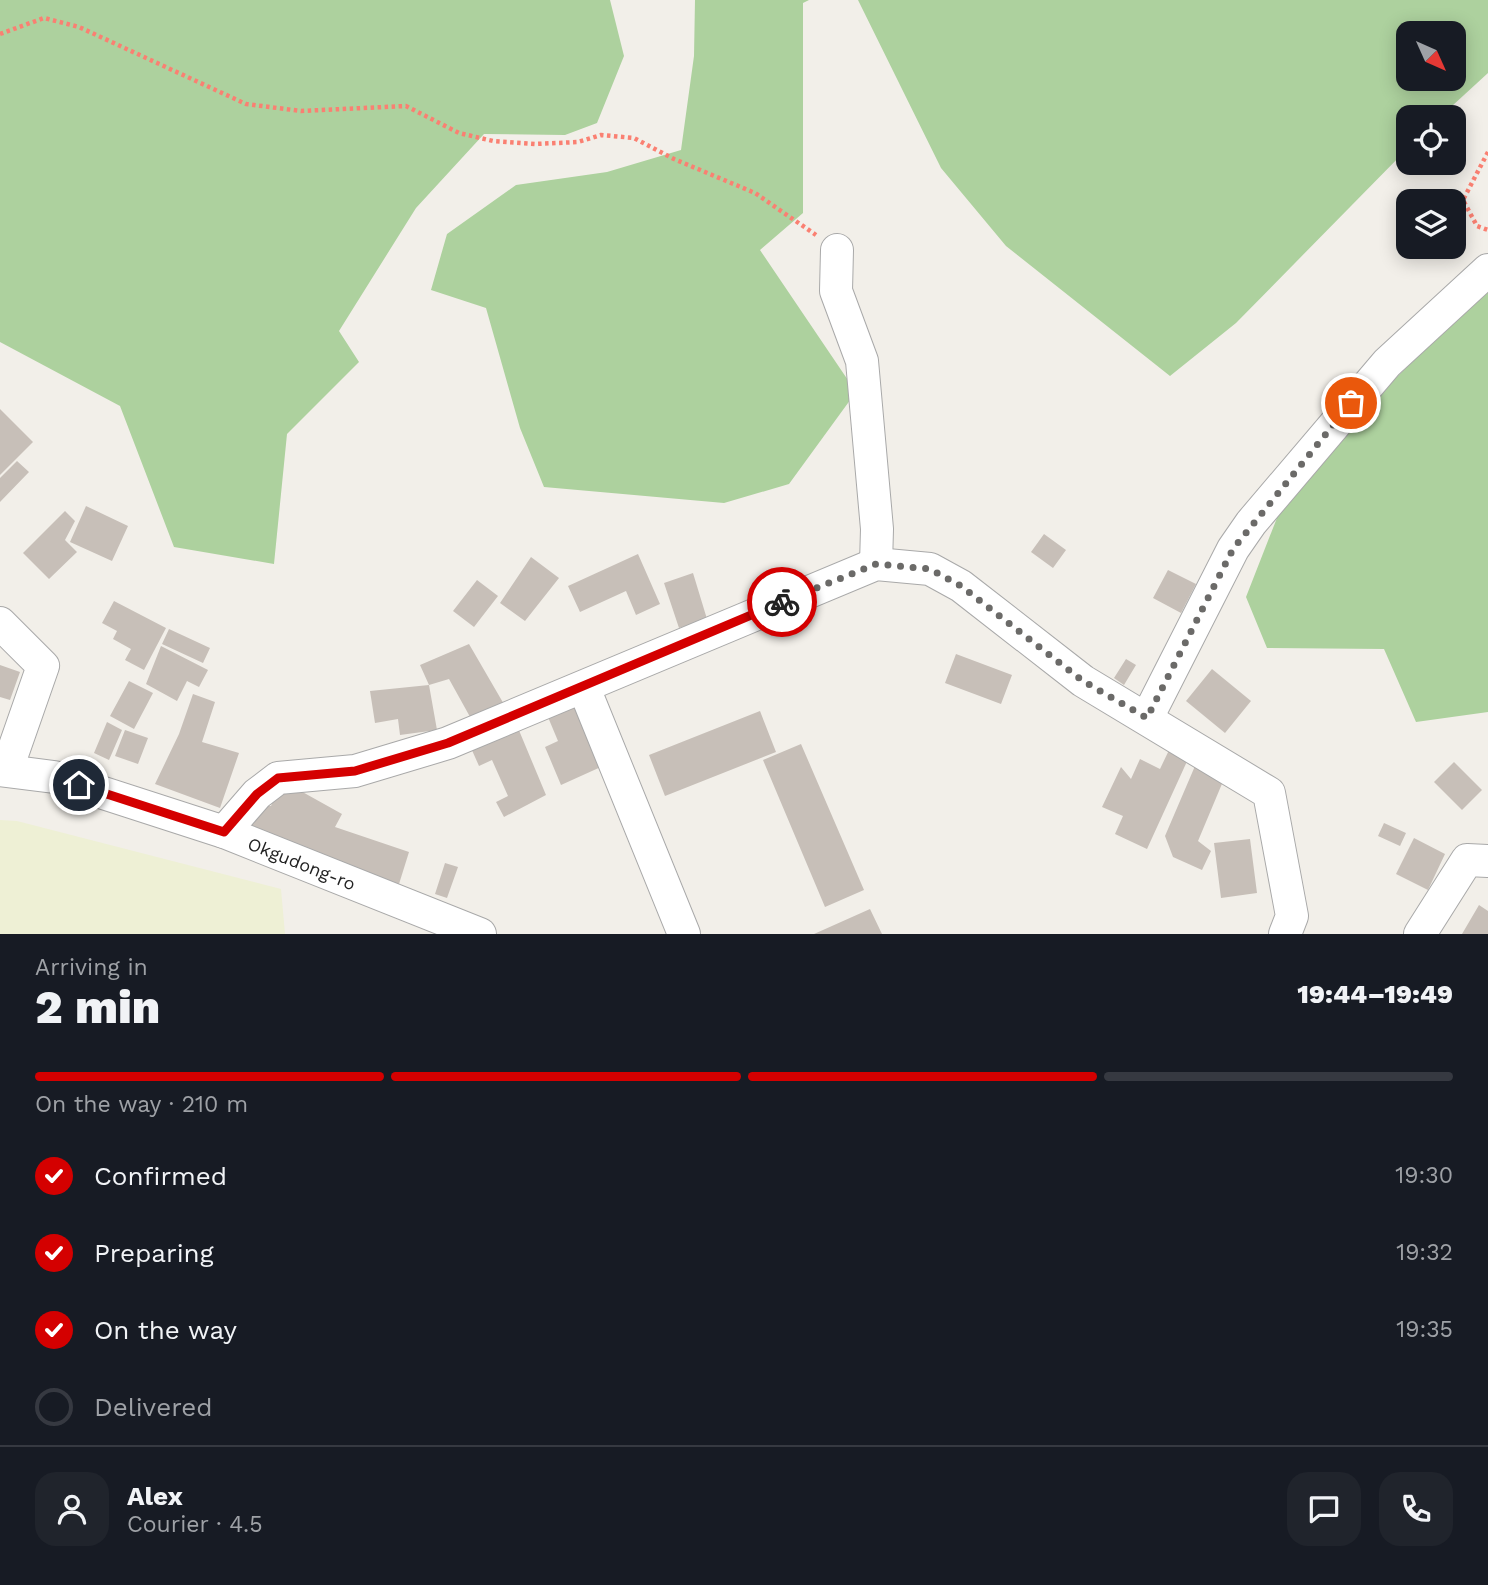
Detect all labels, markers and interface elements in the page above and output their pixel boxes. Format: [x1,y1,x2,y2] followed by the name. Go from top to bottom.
[1396,21,1466,91] north arrow
[1396,21,1466,259] map controls
[1396,105,1466,175] button: locate
[1396,189,1466,259] button: layers
[1321,373,1381,433] pin
[1332,384,1370,422] icon: bag
[747,567,817,637] courier
[763,583,801,621] icon: bike
[49,755,109,815] pin
[60,766,98,804] icon: home
[245,832,359,894] street label: Okgudong-ro
[35,954,148,981] text: Arriving in
[1297,979,1453,1009] text: 19:44–19:49
[35,980,160,1034] text: 2 min
[35,1091,248,1118] text: On the way · 210 m
[35,1157,73,1195] icon: check
[94,1161,227,1191] text: Confirmed
[1395,1162,1453,1189] text: 19:30
[35,1234,73,1272] icon: check
[94,1238,214,1268] text: Preparing
[1396,1239,1453,1266] text: 19:32
[35,1311,73,1349] icon: check
[94,1315,237,1345] text: On the way
[1396,1316,1453,1343] text: 19:35
[94,1392,213,1422] text: Delivered
[35,1472,109,1546] button: person
[1287,1472,1361,1546] button: chat
[1379,1472,1453,1546] button: phone
[127,1481,183,1511] text: Alex
[127,1511,263,1538] text: Courier · 4.5

